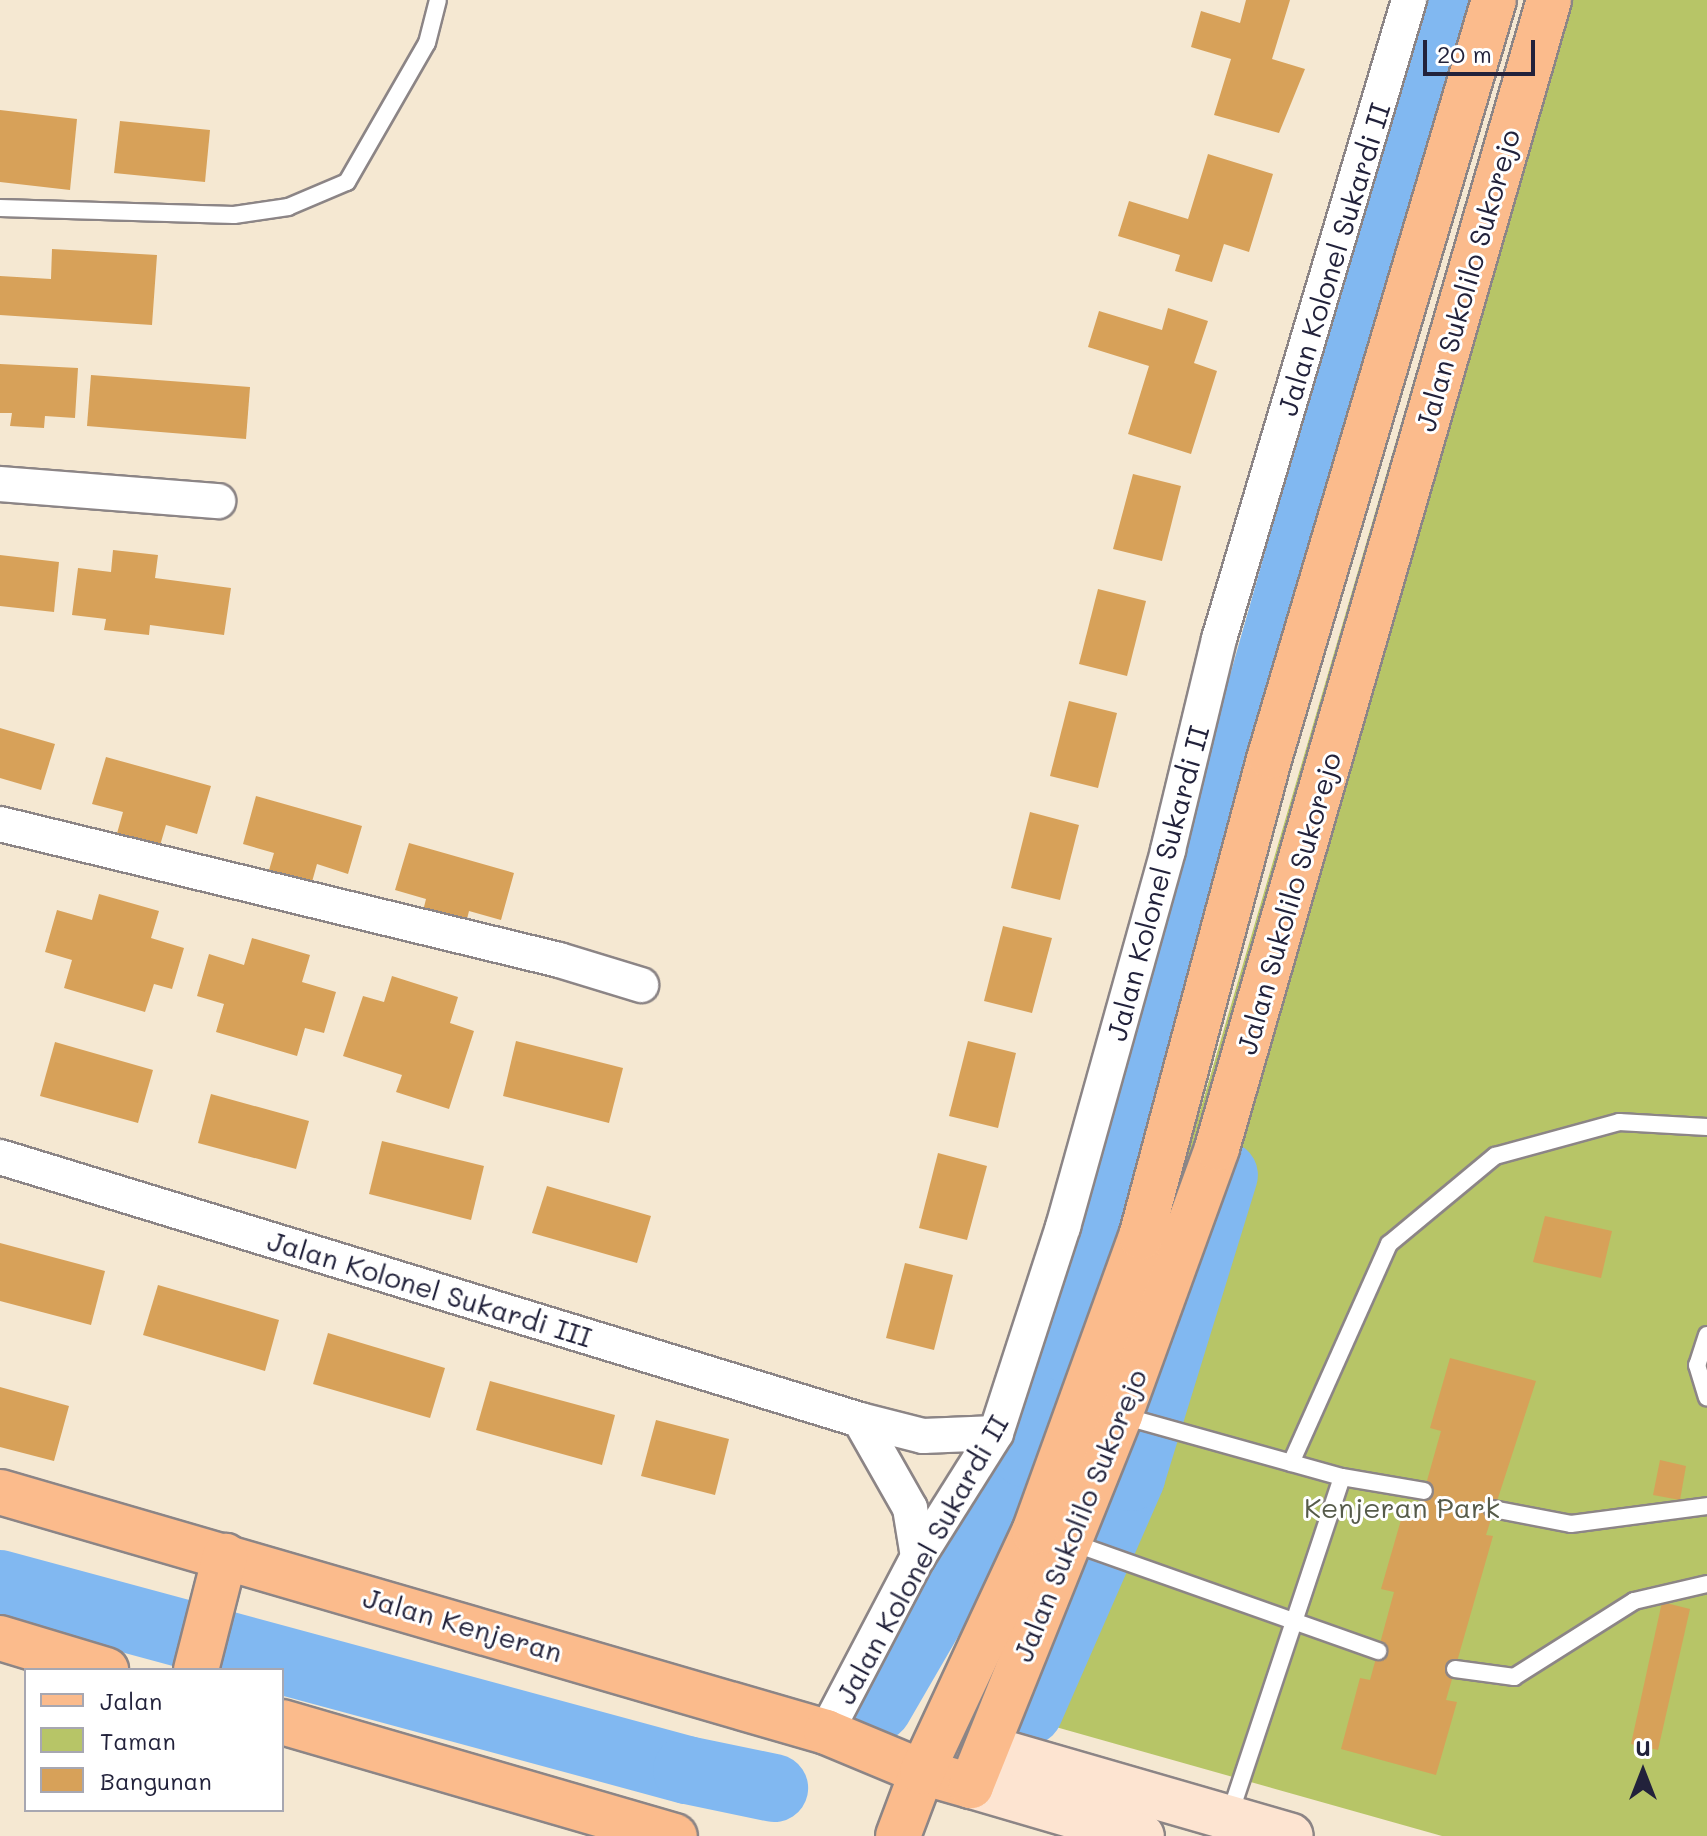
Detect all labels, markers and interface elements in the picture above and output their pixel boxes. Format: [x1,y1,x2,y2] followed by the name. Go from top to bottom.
[1427,24,1539,74] scale bar
[1437,38,1492,69] text: 20 m
[1269,99,1397,419] street label: Jalan Kolonel Sukardi II
[1408,125,1526,435] street label: Jalan Sukolilo Sukorejo
[1099,722,1215,1044] street label: Jalan Kolonel Sukardi II
[1229,748,1347,1058] street label: Jalan Sukolilo Sukorejo
[264,1223,596,1353] street label: Jalan Kolonel Sukardi III
[1005,1364,1153,1666] street label: Jalan Sukolilo Sukorejo
[828,1409,1014,1709] street label: Jalan Kolonel Sukardi II
[1304,1490,1500,1524] park label: Kenjeran Park
[360,1580,566,1668] street label: Jalan Kenjeran
[24,1668,284,1812] legend
[100,1685,162,1716] text: Jalan
[100,1725,176,1756] text: Taman
[1603,1732,1683,1812] north arrow
[1635,1733,1651,1762] text: U
[100,1765,212,1796] text: Bangunan

